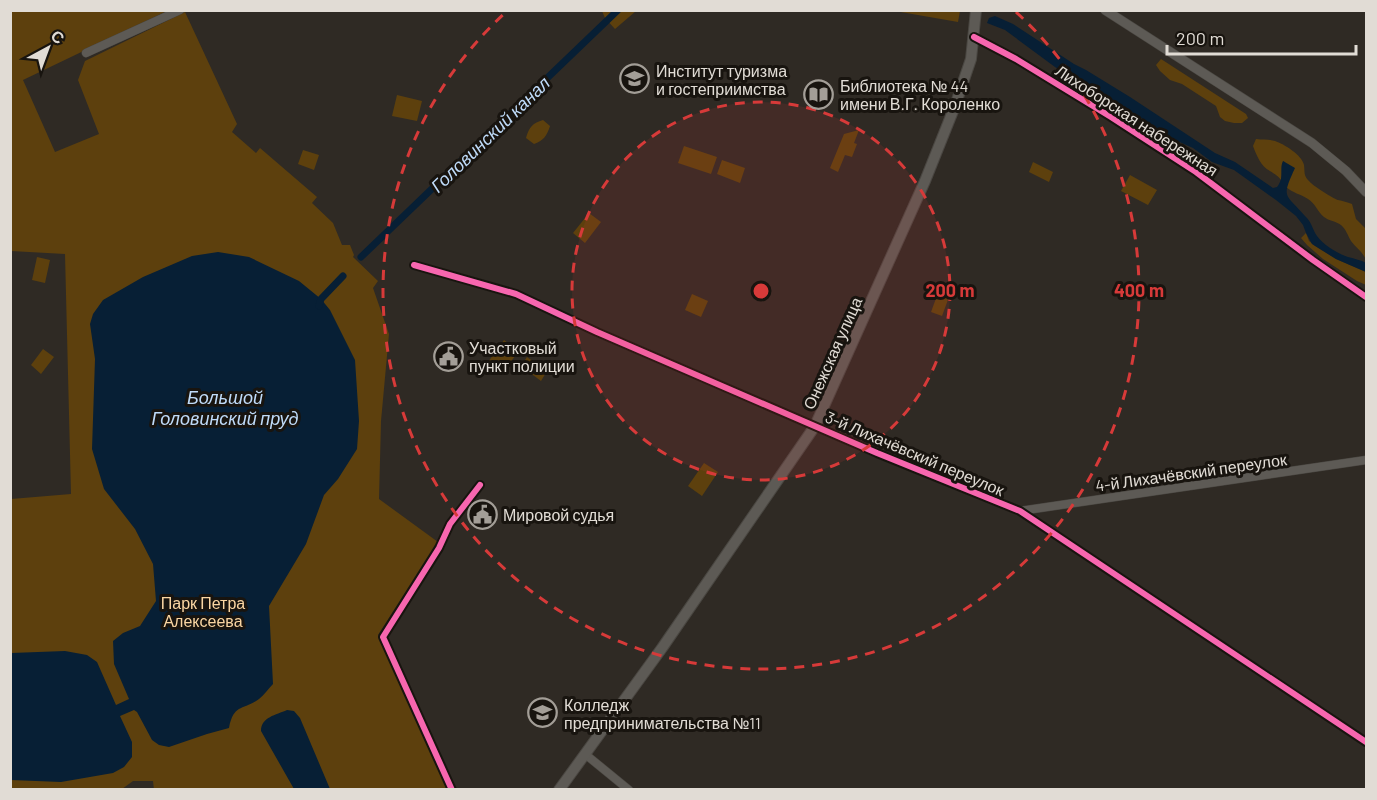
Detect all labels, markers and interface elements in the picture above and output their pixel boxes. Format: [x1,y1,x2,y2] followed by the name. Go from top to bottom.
[18,18,78,78] north arrow
[1167,18,1356,56] scale bar
[48,25,69,48] text: С
[1176,27,1224,49] text: 200 m
[1052,60,1222,180] street label: Лихоборская набережная
[656,61,787,98] place label: Институт туризма и гостеприимства
[619,63,651,95] school or university icon: Институт туризма и гостеприимства
[426,71,554,197] water label: Головинский канал
[840,76,1000,113] place label: Библиотека № 44 имени В.Г. Короленко
[803,78,835,110] library icon: Библиотека № 44 имени В.Г. Короленко
[925,279,975,301] text: 200 m
[1114,279,1164,301] text: 400 m
[751,281,771,301] centre of rings
[799,294,865,412] street label: Онежская улица
[469,338,575,375] place label: Участковый пункт полиции
[432,340,464,372] public building icon: Участковый пункт полиции
[151,386,299,429] water label: Большой Головинский пруд
[823,407,1008,500] street label: 3-й Лихачёвский переулок
[1094,449,1289,495] street label: 4-й Лихачёвский переулок
[466,498,498,530] public building icon: Мировой судья
[503,505,614,524] place label: Мировой судья
[161,593,245,630] park label: Парк Петра Алексеева
[564,695,761,732] place label: Колледж предпринимательства №11
[527,697,559,729] school or university icon: Колледж предпринимательства №11

